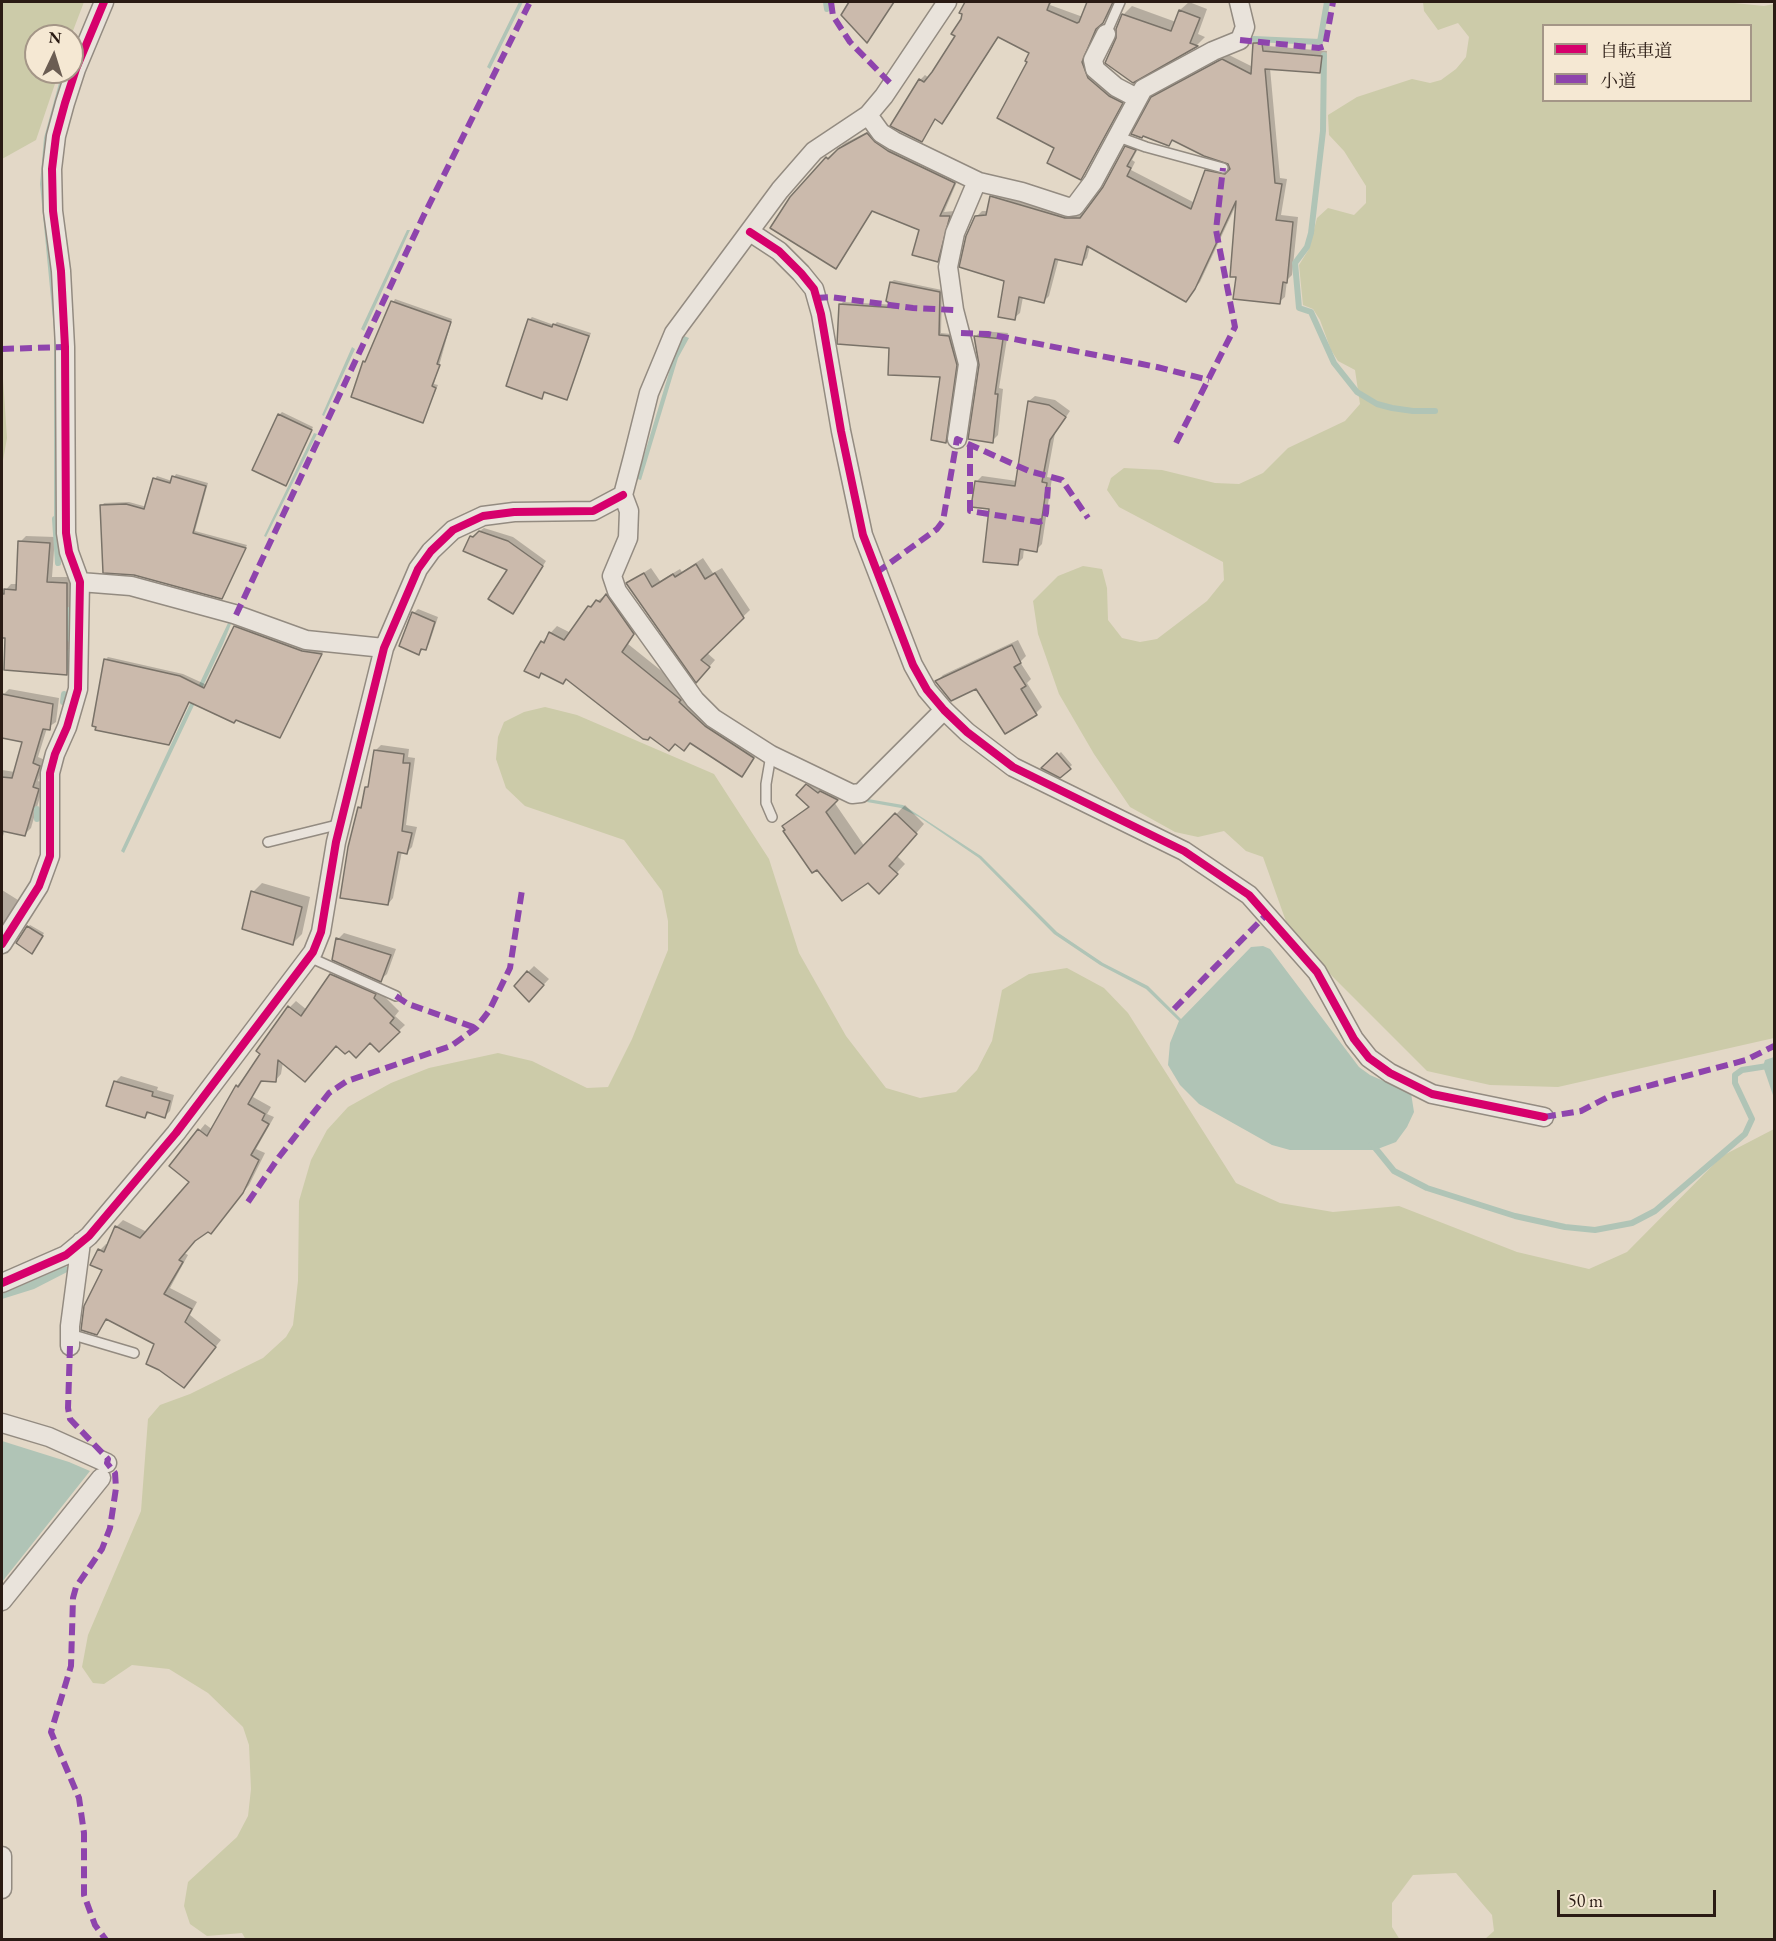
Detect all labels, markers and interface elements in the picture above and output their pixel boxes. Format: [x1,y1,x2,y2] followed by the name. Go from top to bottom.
[24,24,84,84] north arrow
[1542,24,1752,102] legend
[48,27,62,48] text: N
[1600,39,1672,62] text: 自転車道
[1600,69,1636,92] text: 小道
[1560,1878,1719,1916] scale bar
[1568,1889,1603,1912] text: 50 m

